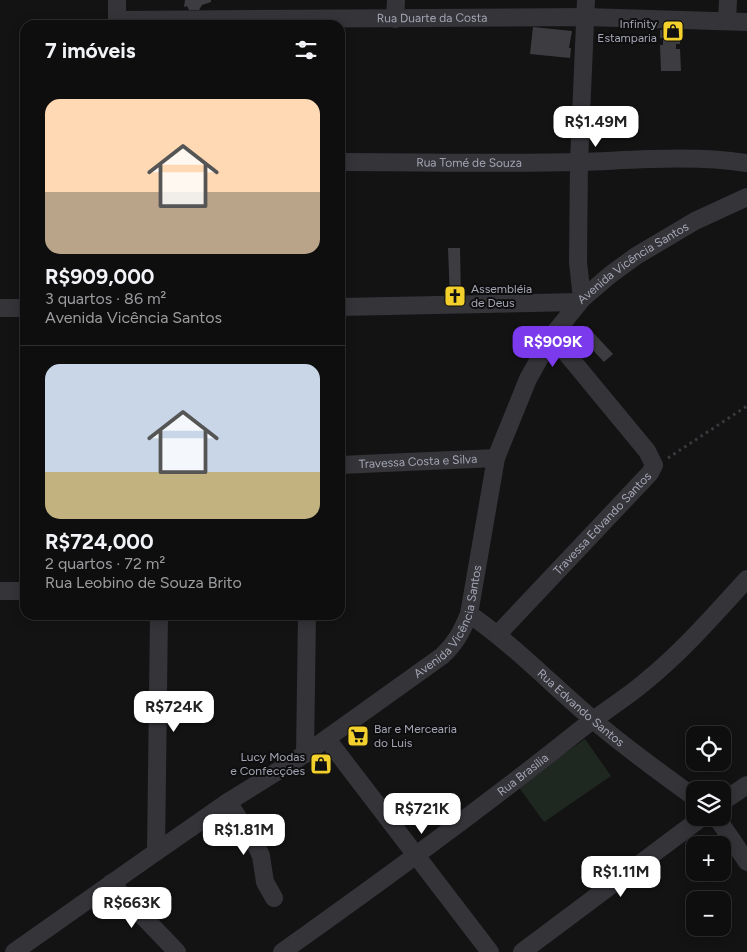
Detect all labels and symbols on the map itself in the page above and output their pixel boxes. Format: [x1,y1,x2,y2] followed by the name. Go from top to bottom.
[377,11,487,25] street label: Rua Duarte da Costa
[597,17,658,45] place label: Infinity Estamparia
[661,19,685,43] shop icon: Infinity Estamparia
[550,106,642,148] pin: R$1.49M
[416,155,522,170] street label: Rua Tomé de Souza
[575,219,692,307] street label: Avenida Vicência Santos
[471,282,532,310] place label: Assembléia de Deus
[443,284,467,308] church icon: Assembléia de Deus
[512,326,594,368] pin: R$909K
[358,452,477,471] street label: Travessa Costa e Silva
[550,469,655,578] street label: Travessa Edvando Santos
[411,564,484,681] street label: Avenida Vicência Santos
[534,666,627,750] street label: Rua Edvando Santos
[133,690,215,733] pin: R$724K
[374,722,457,750] place label: Bar e Mercearia do Luis
[346,724,370,748] supermarket icon: Bar e Mercearia do Luis
[230,750,305,778] place label: Lucy Modas e Confecções
[494,751,551,799] street label: Rua Brasília
[309,752,333,776] shop icon: Lucy Modas e Confecções
[381,792,463,835] pin: R$721K
[198,814,290,856] pin: R$1.81M
[575,856,667,898] pin: R$1.11M
[91,886,173,929] pin: R$663K

